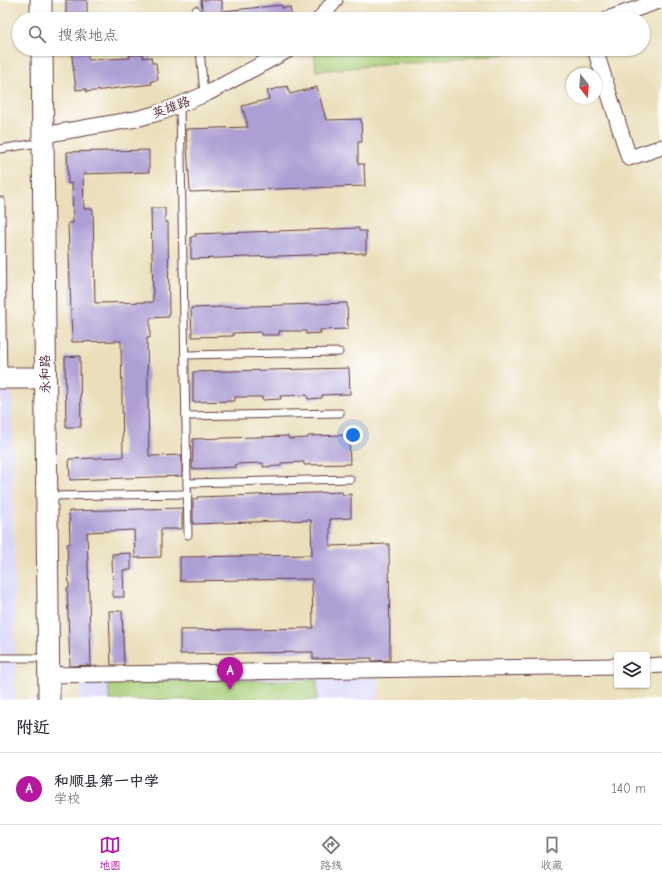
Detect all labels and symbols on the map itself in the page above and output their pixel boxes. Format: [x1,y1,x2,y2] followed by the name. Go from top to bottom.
[566,68,602,104] north arrow
[150,93,192,121] street label: 英雄路
[37,354,53,394] street label: 永和路
[343,425,363,445] your location
[217,657,243,690] pin: A

